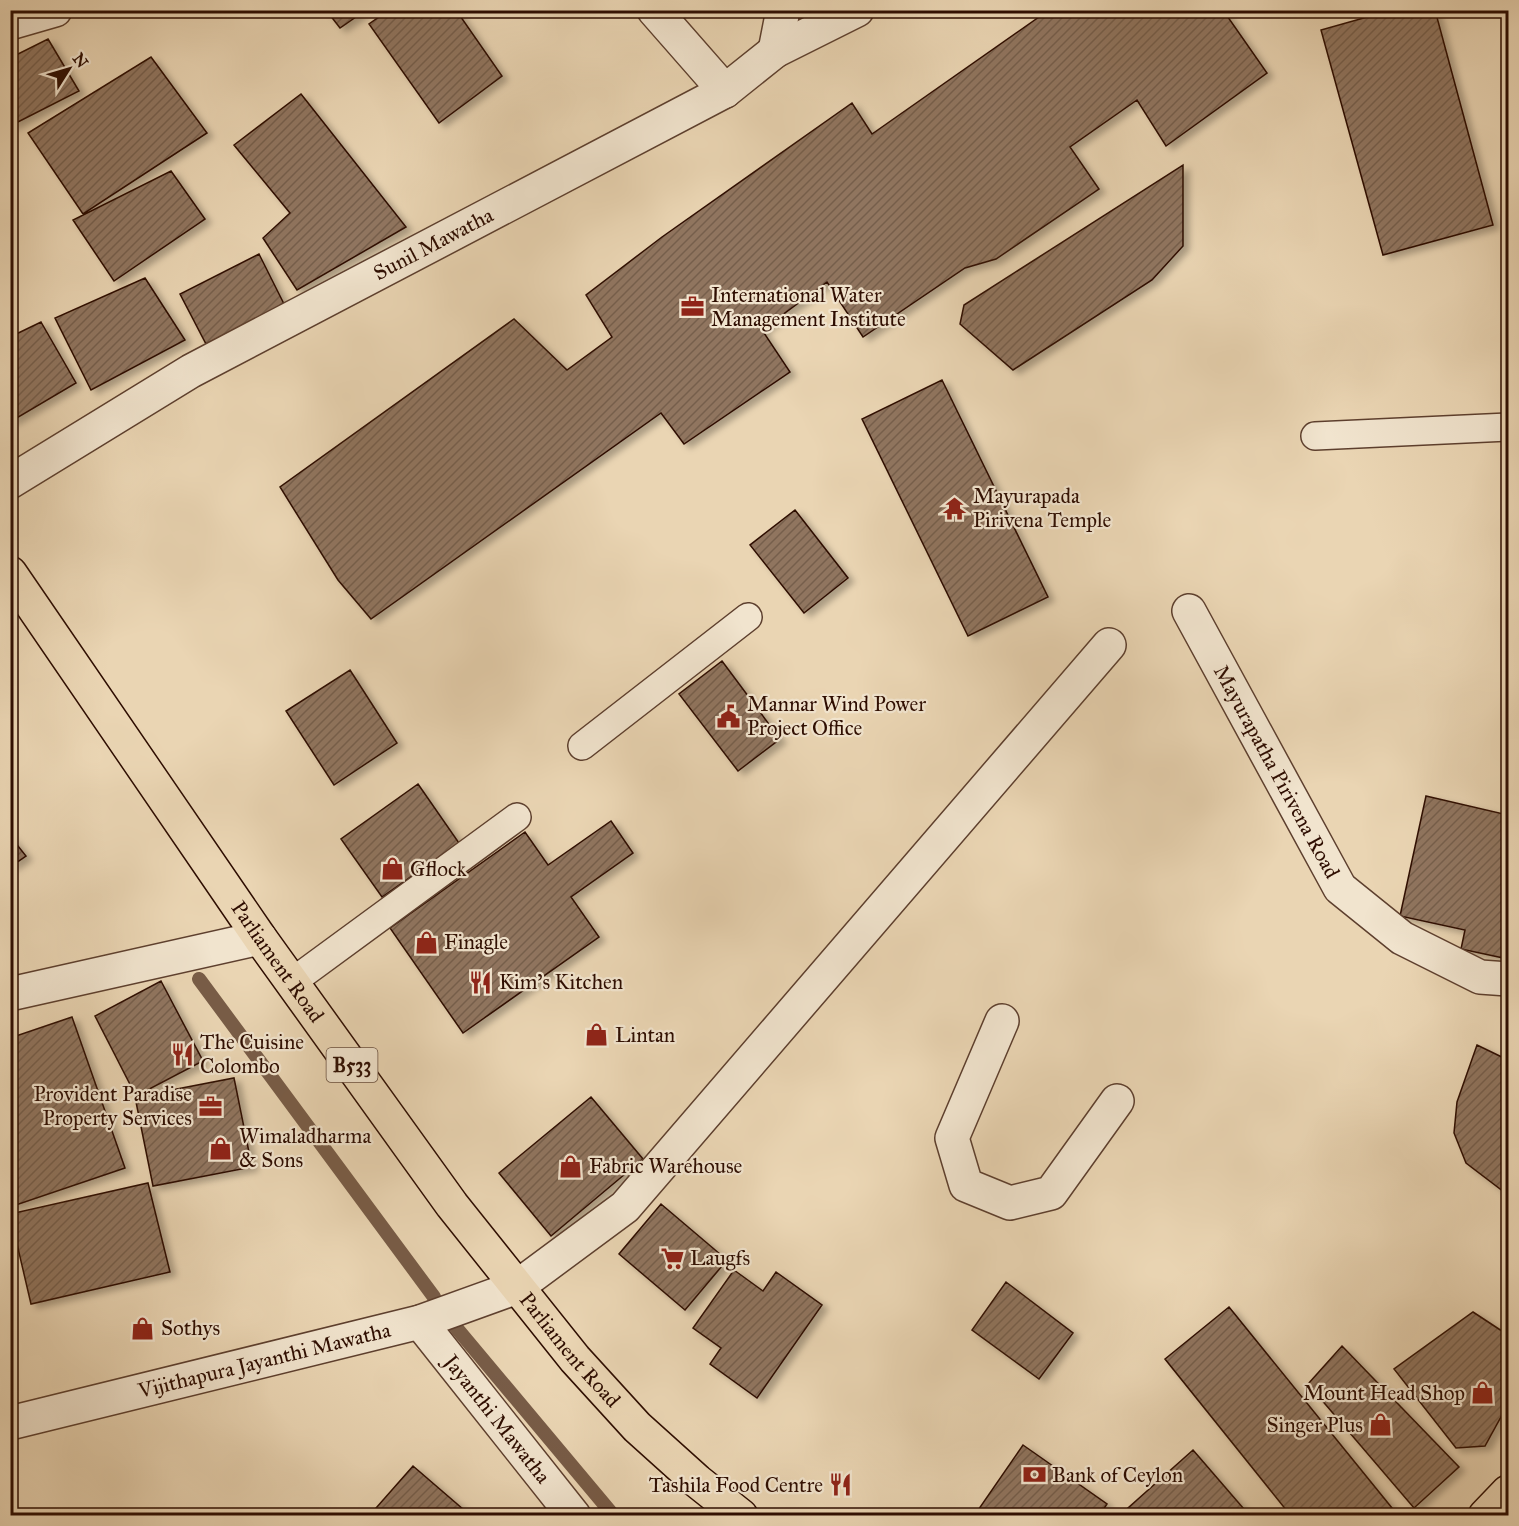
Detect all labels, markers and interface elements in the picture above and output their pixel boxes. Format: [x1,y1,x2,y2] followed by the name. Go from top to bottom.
[39,39,99,99] north arrow
[69,49,93,72] text: N
[369,202,498,286] street label: Sunil Mawatha
[711,282,906,332] place label: International Water Management Institute
[680,294,706,320] office icon: International Water Management Institute
[973,483,1112,533] place label: Mayurapada Pirivena Temple
[942,495,968,521] temple icon: Mayurapada Pirivena Temple
[1208,660,1345,883] street label: Mayurapatha Pirivena Road
[747,691,926,741] place label: Mannar Wind Power Project Office
[716,703,742,729] public building icon: Mannar Wind Power Project Office
[379,856,405,882] shop icon: Gflock
[410,856,467,882] place label: Gflock
[226,896,330,1028] street label: Parliament Road
[413,929,439,955] shop icon: Finagle
[444,929,508,955] place label: Finagle
[468,969,494,995] restaurant icon: Kim's Kitchen
[499,969,623,995] place label: Kim's Kitchen
[584,1022,610,1048] shop icon: Lintan
[615,1022,675,1048] place label: Lintan
[200,1029,304,1079] place label: The Cuisine Colombo
[169,1041,195,1067] restaurant icon: The Cuisine Colombo
[326,1048,378,1082] road number: B533
[33,1081,192,1131] place label: Provident Paradise Property Services
[197,1093,223,1119] office icon: Provident Paradise Property Services
[239,1123,371,1173] place label: Wimaladharma & Sons
[208,1135,234,1161] shop icon: Wimaladharma & Sons
[558,1153,584,1179] shop icon: Fabric Warehouse
[589,1153,743,1179] place label: Fabric Warehouse
[659,1245,685,1271] supermarket icon: Laugfs
[690,1245,750,1271] place label: Laugfs
[514,1287,626,1413] street label: Parliament Road
[130,1315,156,1341] shop icon: Sothys
[161,1315,220,1341] place label: Sothys
[135,1317,393,1404] street label: Vijithapura Jayanthi Mawatha
[437,1348,556,1489] street label: Jayanthi Mawatha
[1303,1380,1465,1406] place label: Mount Head Shop
[1470,1380,1496,1406] shop icon: Mount Head Shop
[1266,1412,1363,1438] place label: Singer Plus
[1368,1412,1394,1438] shop icon: Singer Plus
[1021,1462,1047,1488] bank icon: Bank of Ceylon
[1052,1462,1183,1488] place label: Bank of Ceylon
[649,1472,823,1498] place label: Tashila Food Centre
[828,1472,854,1498] restaurant icon: Tashila Food Centre

